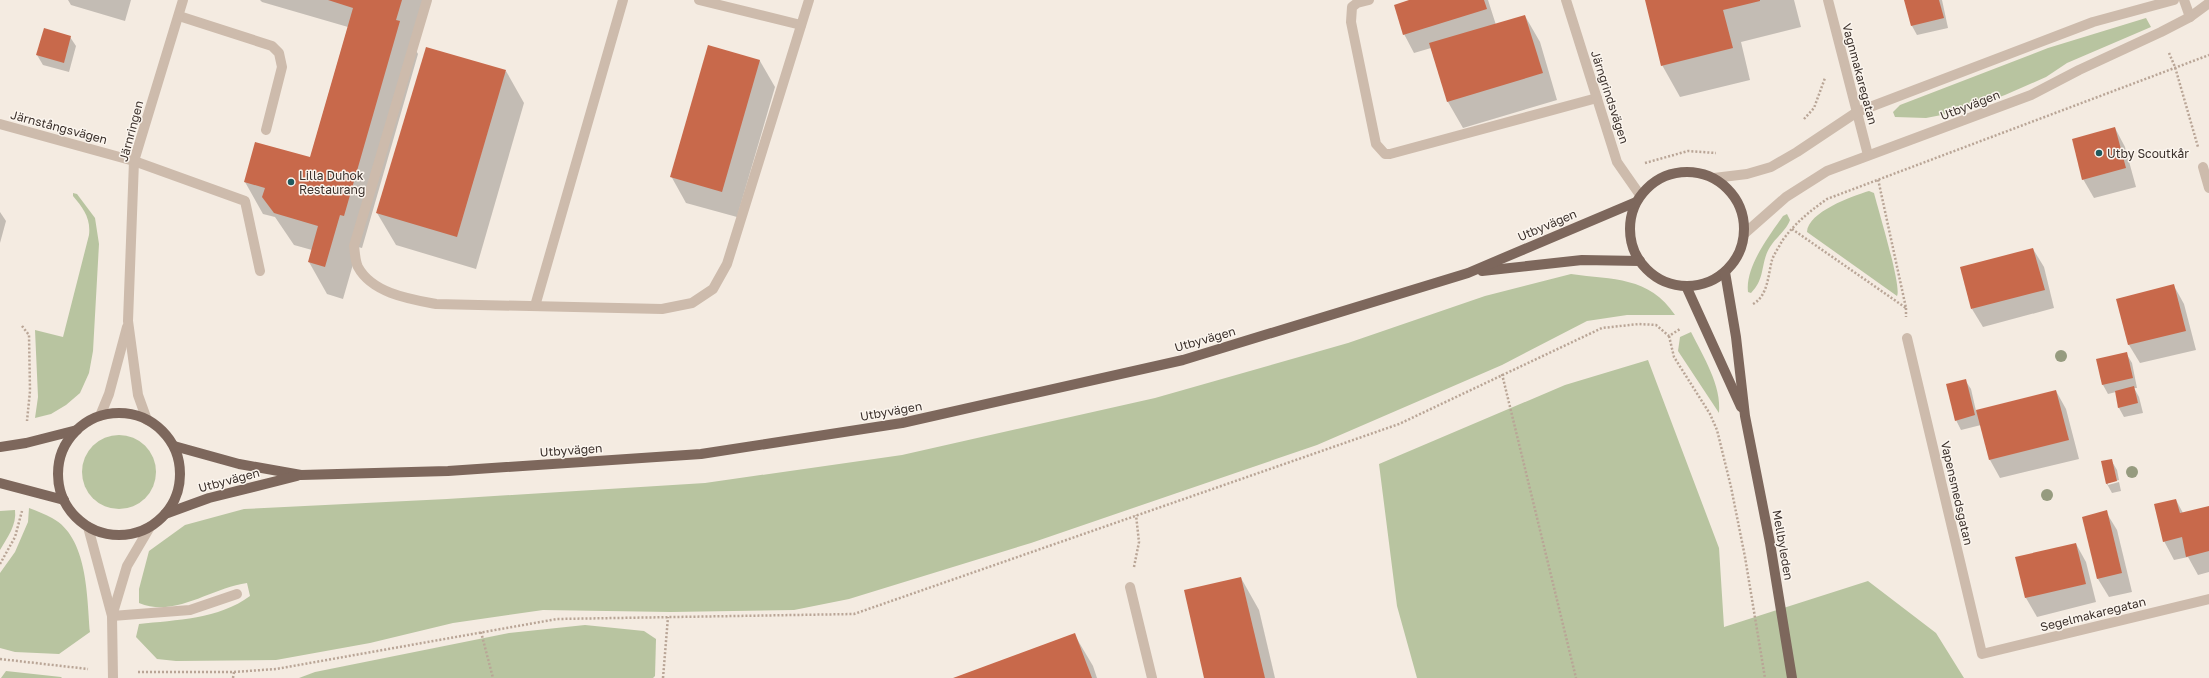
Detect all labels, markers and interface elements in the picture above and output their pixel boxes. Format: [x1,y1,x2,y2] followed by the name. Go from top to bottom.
[1839,22,1881,126] street label: Vagnmakaregatan
[1588,49,1632,145] street label: Järngrindsvägen
[1938,87,2002,123] street label: Utbyvägen
[116,99,146,163] street label: Järnringen
[9,107,109,147] street label: Järnstångsvägen
[2107,146,2189,161] place label: Utby Scoutkår
[2094,148,2104,158] marker: Utby Scoutkår
[299,168,365,197] place label: Lilla Duhok Restaurang
[286,177,296,187] marker: Lilla Duhok Restaurang
[1515,206,1579,244] street label: Utbyvägen
[1173,323,1237,355] street label: Utbyvägen
[859,398,923,424] street label: Utbyvägen
[1938,439,1976,547] street label: Vapensmedsgatan
[539,440,603,460] street label: Utbyvägen
[197,465,261,495] street label: Utbyvägen
[1769,509,1797,581] street label: Mellbyleden
[2039,594,2147,634] street label: Segelmakaregatan

